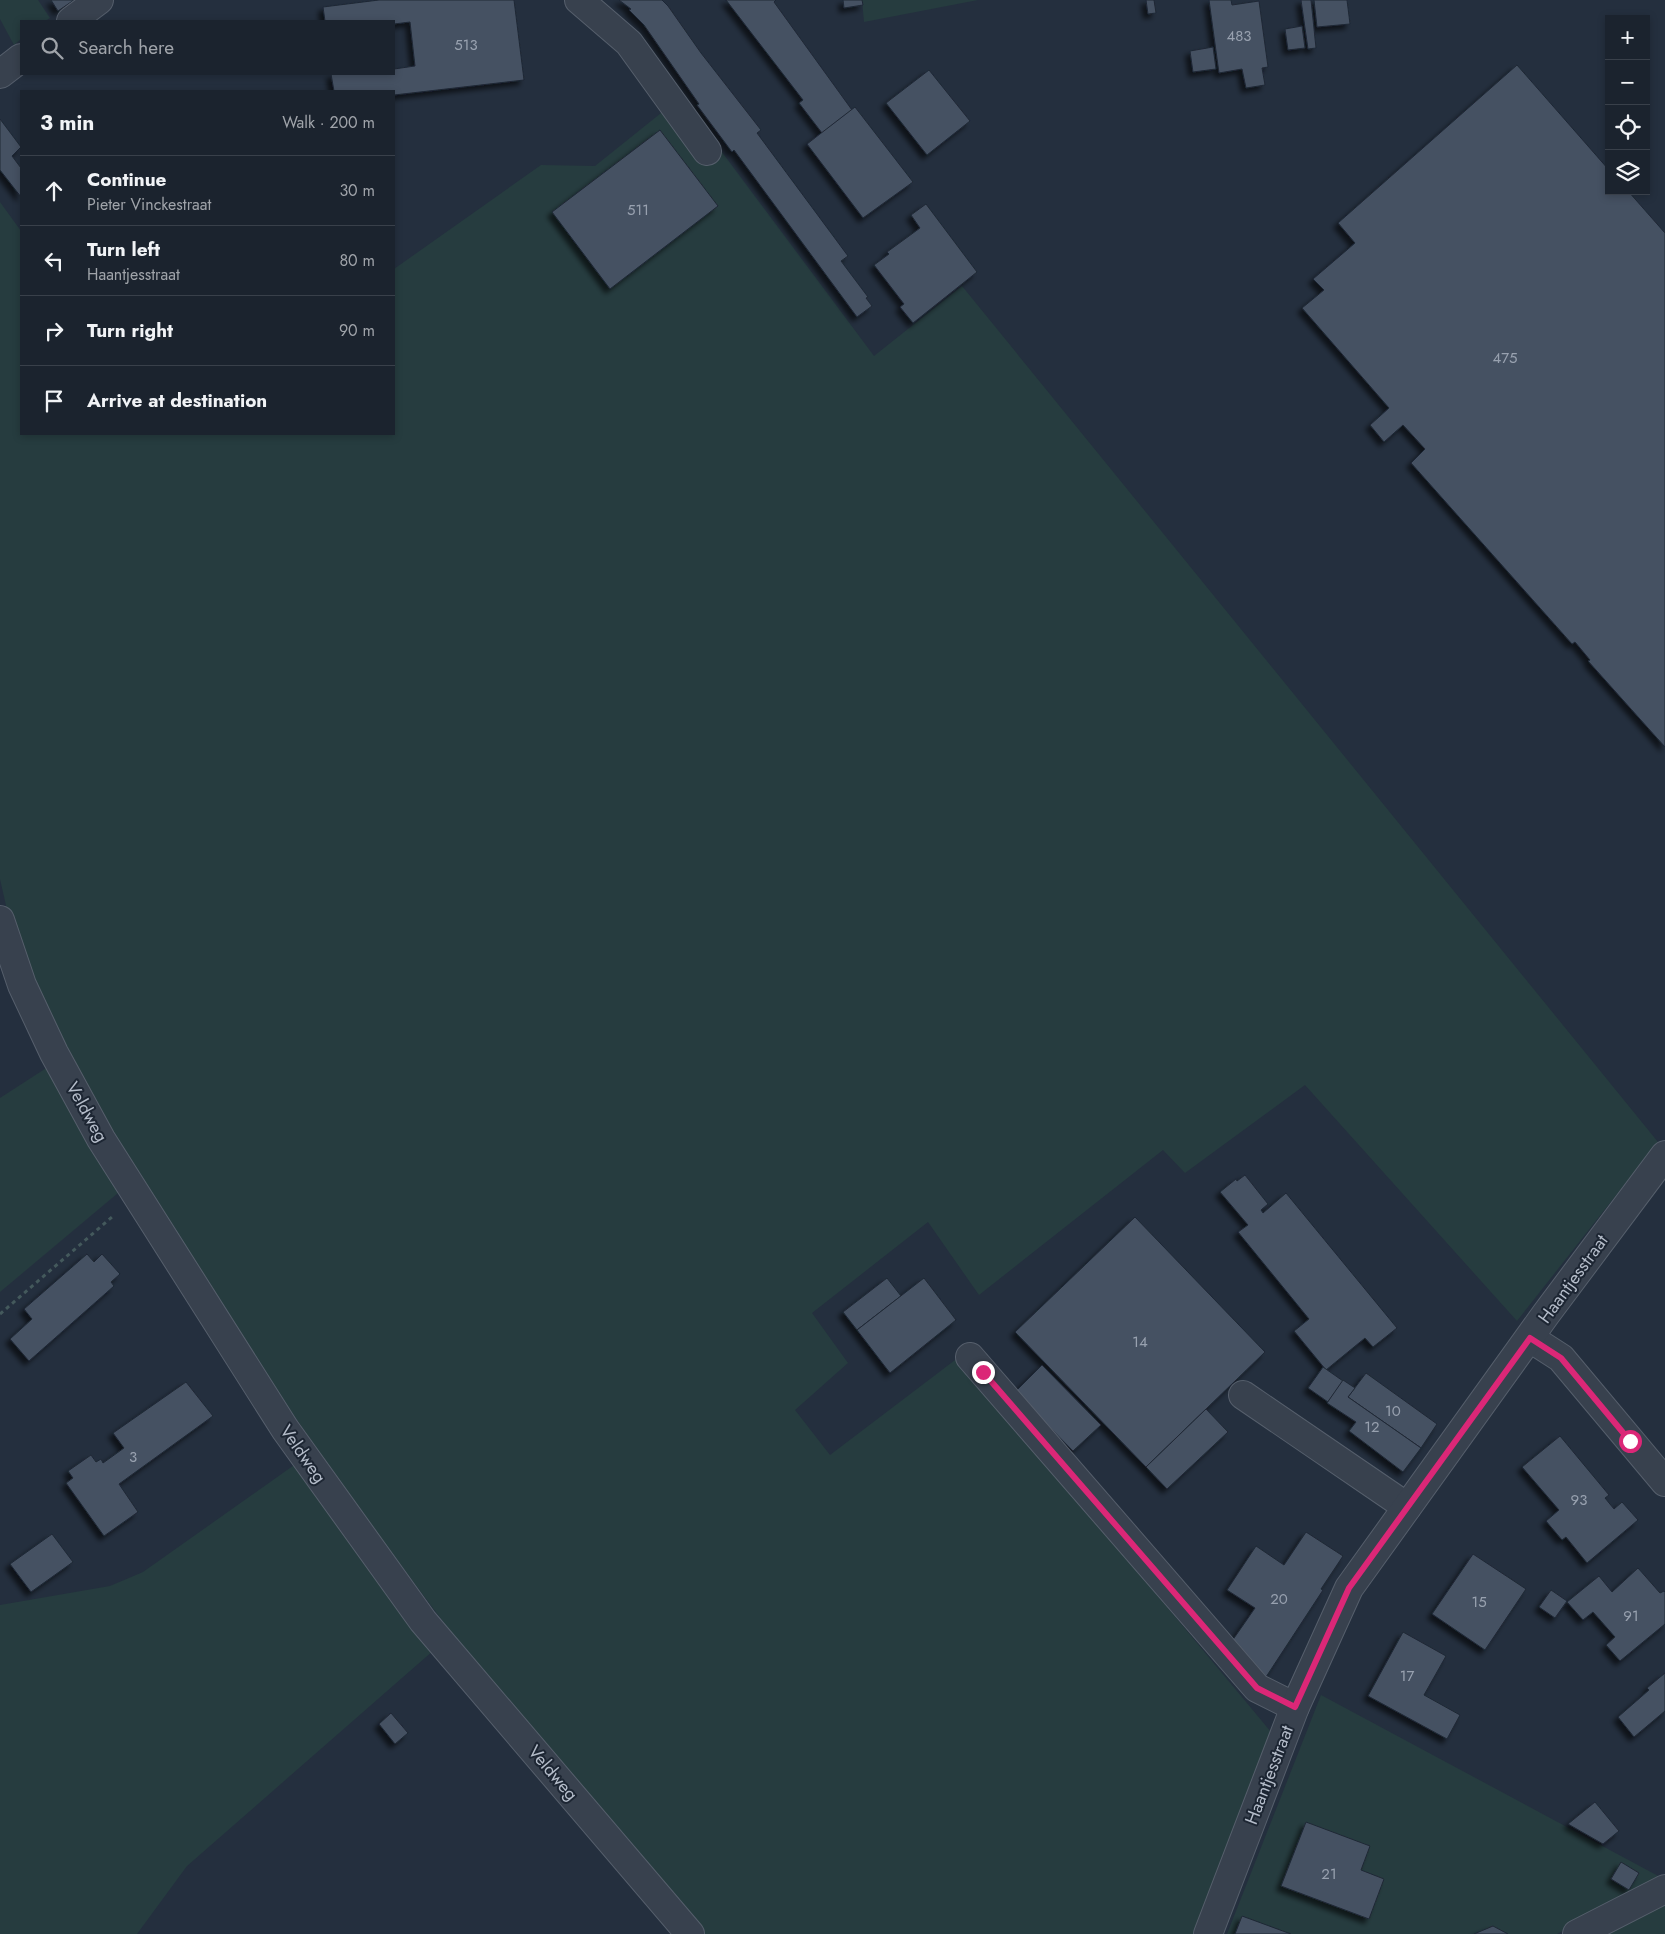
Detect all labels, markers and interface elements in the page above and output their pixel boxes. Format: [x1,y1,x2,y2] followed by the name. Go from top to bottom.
[1605,15,1650,195] map controls
[1605,15,1650,60] button: +
[20,20,395,75] search box
[1226,25,1252,47] house number: 483
[38,34,66,62] icon: search
[78,34,174,61] text: Search here
[454,34,478,56] house number: 513
[1605,60,1650,105] button: −
[1605,105,1650,150] button: locate
[40,108,94,138] text: 3 min
[282,111,375,134] text: Walk · 200 m
[1605,150,1650,195] button: layers
[87,166,166,193] text: Continue
[40,177,68,205] icon: ahead
[339,179,375,202] text: 30 m
[87,193,211,216] text: Pieter Vinckestraat
[627,199,649,221] house number: 511
[87,236,160,263] text: Turn left
[40,247,68,275] icon: left
[339,249,375,272] text: 80 m
[87,263,180,286] text: Haantjesstraat
[40,317,68,345] icon: right
[87,317,173,344] text: Turn right
[339,319,375,342] text: 90 m
[1492,347,1518,369] house number: 475
[40,387,68,415] icon: arrive
[87,387,267,414] text: Arrive at destination
[60,1077,114,1147] street label: Veldweg
[1532,1229,1615,1329] street label: Haantjesstraat
[1132,1331,1148,1353] house number: 14
[972,1361,995,1384] route end
[1385,1400,1401,1422] house number: 10
[1364,1416,1380,1438] house number: 12
[274,1420,332,1488] street label: Veldweg
[1619,1430,1642,1453] route start
[129,1446,137,1468] house number: 3
[1571,1489,1587,1511] house number: 93
[1270,1588,1288,1610] house number: 20
[1471,1591,1487,1613] house number: 15
[1623,1605,1639,1627] house number: 91
[1400,1665,1414,1687] house number: 17
[1238,1721,1300,1828] street label: Haantjesstraat
[522,1740,584,1806] street label: Veldweg
[1321,1863,1337,1885] house number: 21

